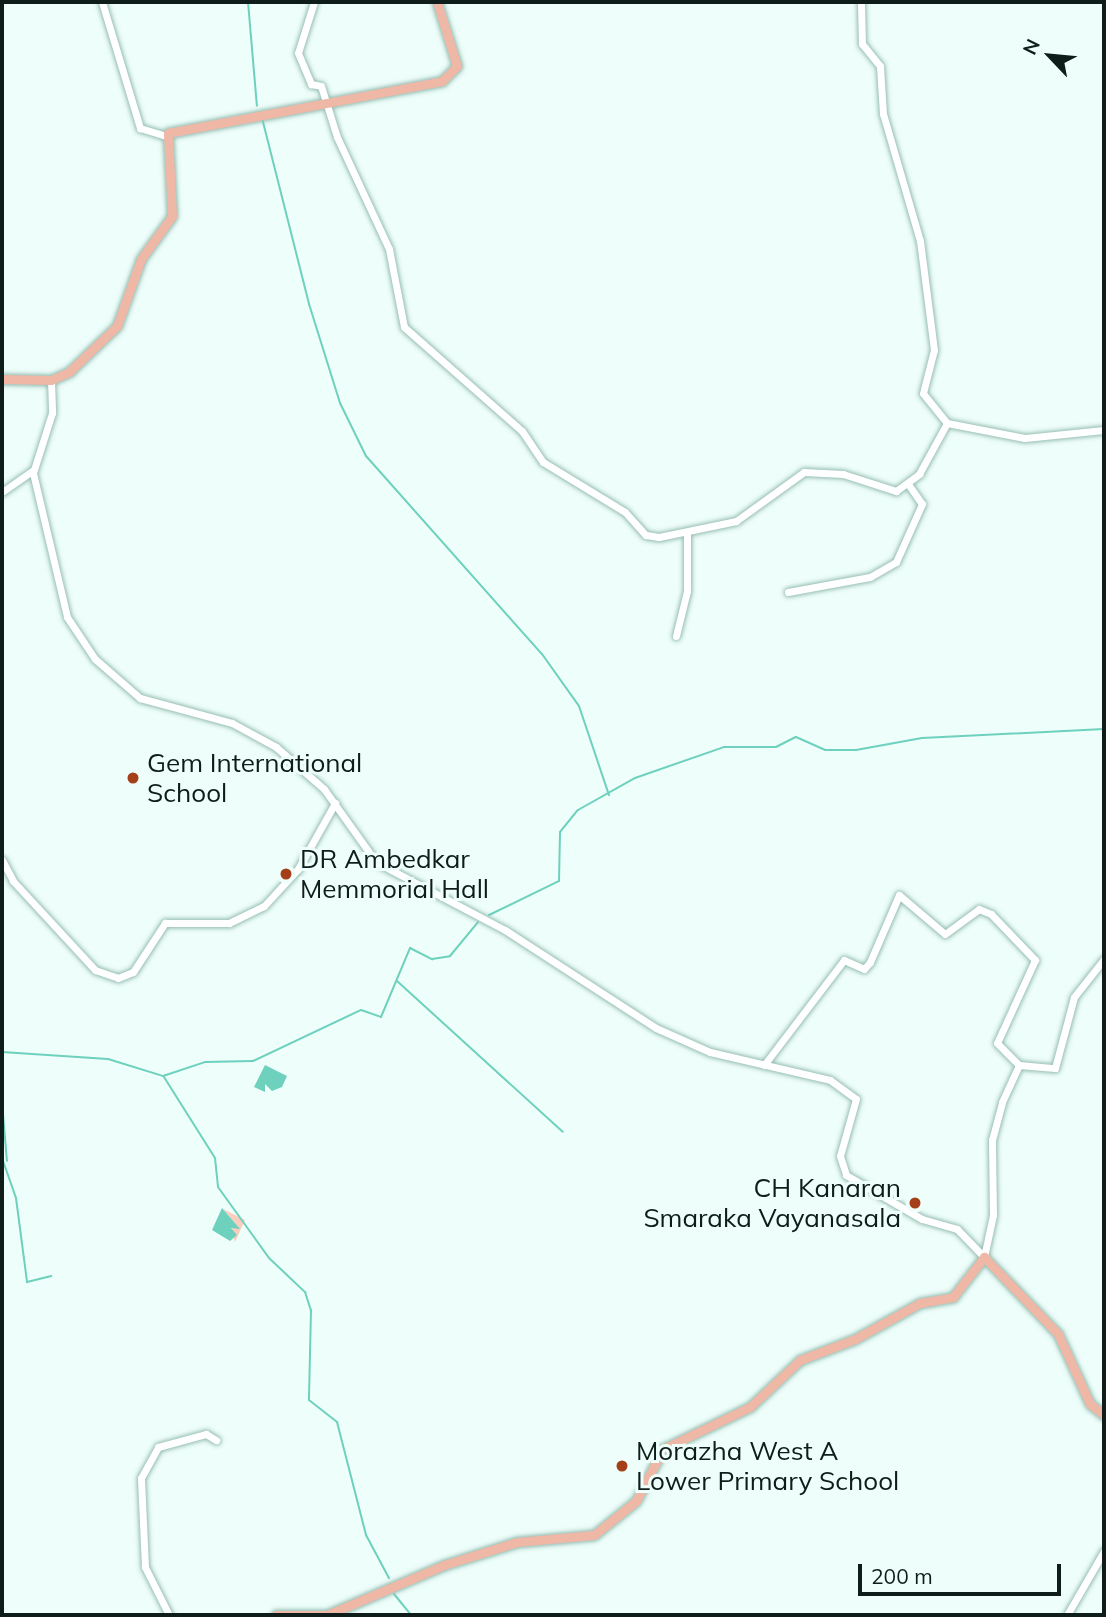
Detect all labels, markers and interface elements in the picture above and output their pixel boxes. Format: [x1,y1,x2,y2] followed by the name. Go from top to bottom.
[1015,21,1085,91] north arrow
[1017,35,1045,59] text: N
[147,747,362,808] place label: Gem International School
[125,770,141,786] marker: Gem International School
[300,843,489,904] place label: DR Ambedkar Memmorial Hall
[278,866,294,882] marker: DR Ambedkar Memmorial Hall
[643,1172,901,1234] place label: CH Kanaran Smaraka Vayanasala
[907,1195,923,1211] marker: CH Kanaran Smaraka Vayanasala
[636,1435,899,1496] place label: Morazha West A Lower Primary School
[614,1458,630,1474] marker: Morazha West A Lower Primary School
[861,1550,1064,1594] scale bar
[871,1563,933,1589] text: 200 m

